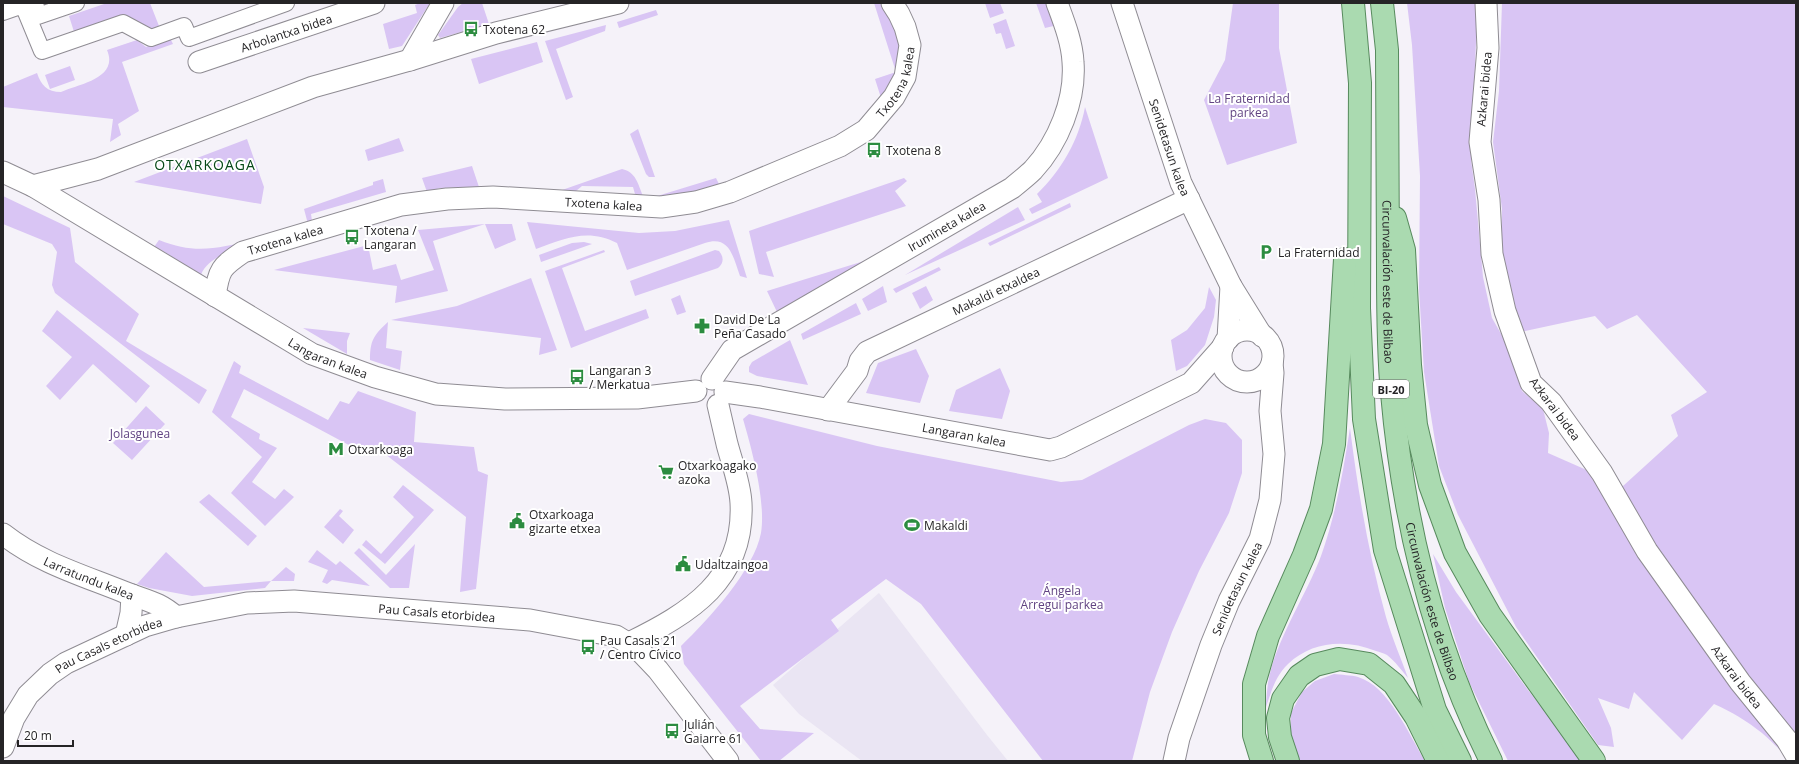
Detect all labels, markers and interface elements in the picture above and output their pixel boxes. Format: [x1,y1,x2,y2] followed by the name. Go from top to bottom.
[238,9,334,56] street label: Arbolantxa bidea
[462,20,480,38] bus stop icon: Txotena 62
[483,21,545,38] place label: Txotena 62
[872,45,918,121] street label: Txotena kalea
[1472,51,1496,127] street label: Azkarai bidea
[1208,90,1290,121] park label: La Fraternidad parkea
[1145,96,1195,199] street label: Senidetasun kalea
[865,141,883,159] bus stop icon: Txotena 8
[886,142,941,159] place label: Txotena 8
[154,155,256,174] district label: OTXARKOAGA
[564,193,643,214] street label: Txotena kalea
[904,197,989,255] street label: Irumineta kalea
[1379,200,1398,364] street label: Circunvalación este de Bilbao
[246,220,325,259] street label: Txotena kalea
[364,222,417,253] place label: Txotena / Langaran
[343,228,361,246] bus stop icon: Txotena / Langaran
[1257,243,1275,261] parking icon: La Fraternidad
[1278,244,1359,261] place label: La Fraternidad
[949,263,1042,319] street label: Makaldi etxaldea
[714,311,786,342] place label: David De La Peña Casado
[693,317,711,335] pharmacy icon: David De La Peña Casado
[285,333,370,382] street label: Langaran kalea
[589,362,652,393] place label: Langaran 3 / Merkatua
[568,368,586,386] bus stop icon: Langaran 3 / Merkatua
[1526,374,1584,444] street label: Azkarai bidea
[1373,380,1409,398] road number: BI-20
[921,418,1008,450] street label: Langaran kalea
[109,425,170,442] park label: Jolasgunea
[327,440,345,458] metro station icon: Otxarkoaga
[348,441,413,458] place label: Otxarkoaga
[678,457,756,488] place label: Otxarkoagako azoka
[657,463,675,481] supermarket icon: Otxarkoagako azoka
[529,506,601,537] place label: Otxarkoaga gizarte etxea
[508,512,526,530] public building icon: Otxarkoaga gizarte etxea
[903,516,921,534] sports icon: Makaldi
[924,517,968,534] place label: Makaldi
[1402,521,1463,683] street label: Circunvalación este de Bilbao
[1207,539,1266,638] street label: Senidetasun kalea
[41,552,136,604] street label: Larratundu kalea
[674,555,692,573] public building icon: Udaltzaingoa
[695,556,768,573] place label: Udaltzaingoa
[1021,582,1103,613] park label: Ángela Arregui parkea
[378,599,496,626] street label: Pau Casals etorbidea
[51,613,164,677] street label: Pau Casals etorbidea
[600,632,681,663] place label: Pau Casals 21 / Centro Cívico
[579,638,597,656] bus stop icon: Pau Casals 21 / Centro Cívico
[1708,642,1767,712] street label: Azkarai bidea
[683,716,742,747] place label: Julián Gaiarre 61
[18,722,73,748] scale bar
[663,722,681,740] bus stop icon: Julián Gaiarre 61
[24,727,52,744] text: 20 m

